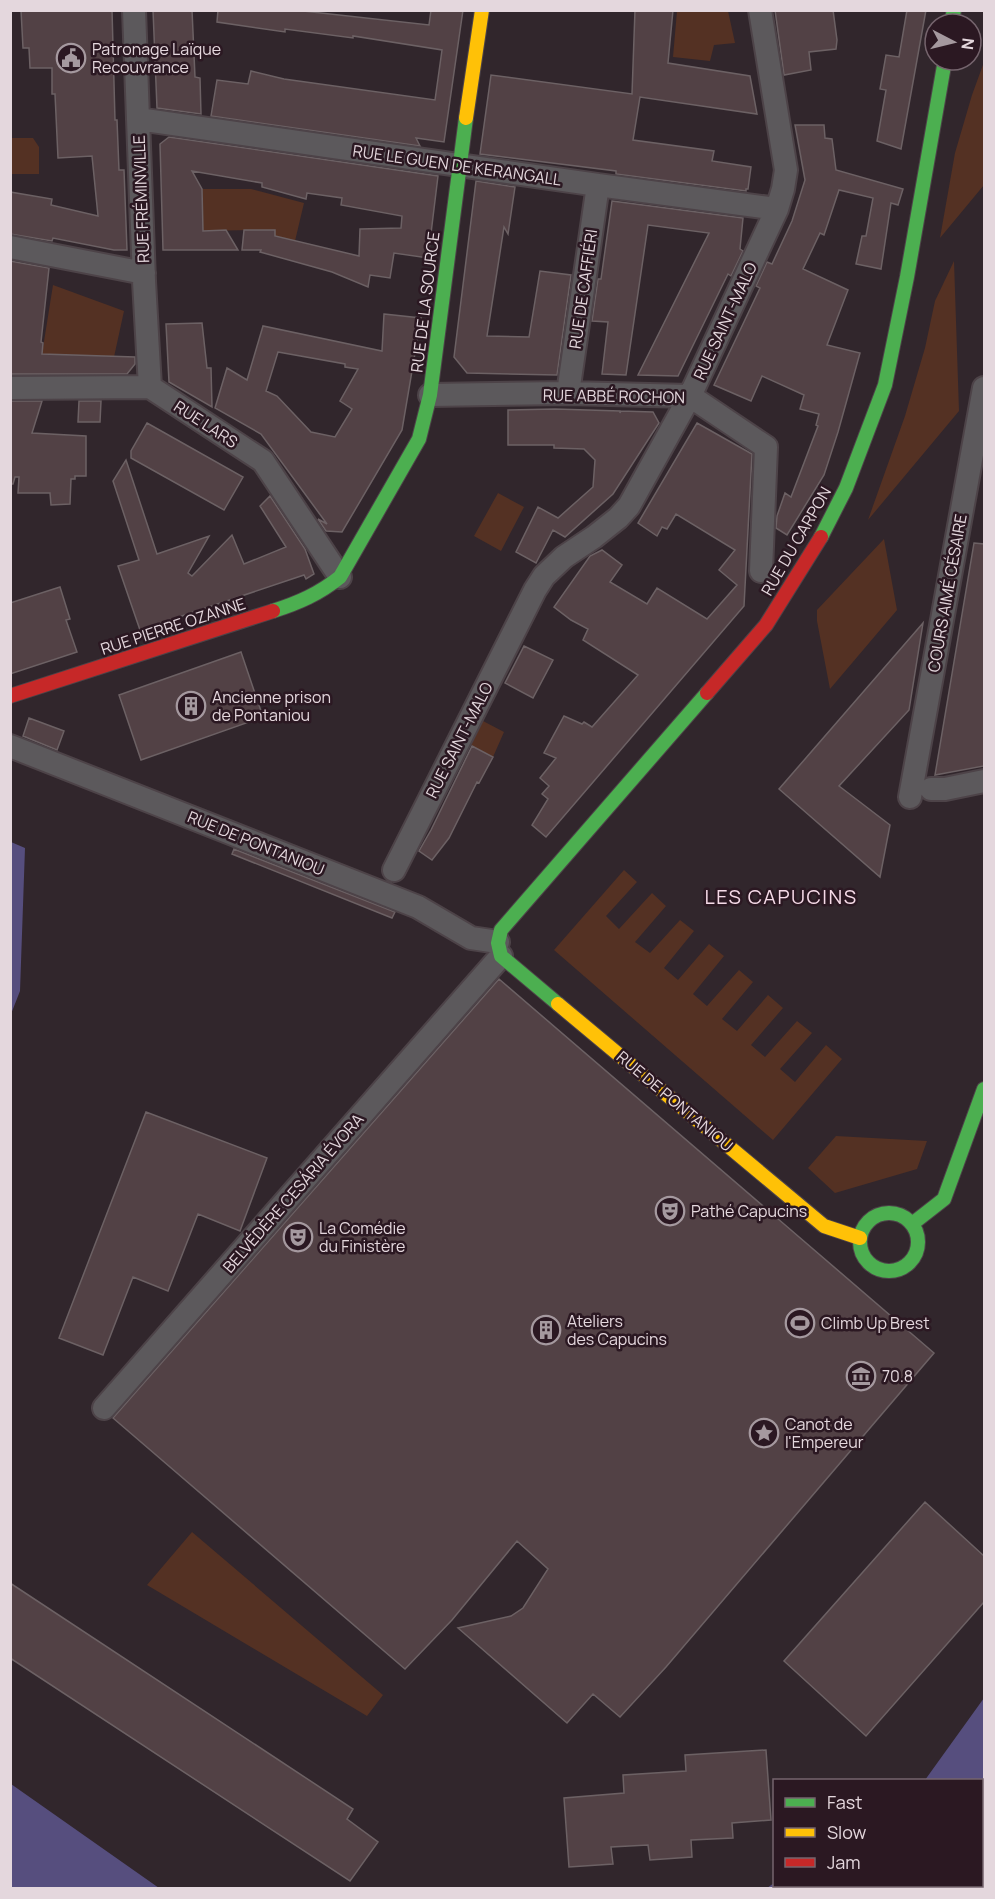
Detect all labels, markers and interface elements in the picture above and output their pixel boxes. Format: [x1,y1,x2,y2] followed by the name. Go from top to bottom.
[923,12,983,72] north arrow
[956,37,980,51] text: N
[92,38,221,78] place label: Patronage Laïque Recouvrance
[55,42,87,74] public building icon: Patronage Laïque Recouvrance
[128,135,154,263] street label: RUE FRÉMINVILLE
[351,139,563,191] street label: RUE LE GUEN DE KERANGALL
[564,228,602,350] street label: RUE DE CAFFIÉRI
[405,230,445,374] street label: RUE DE LA SOURCE
[688,258,762,383] street label: RUE SAINT-MALO
[543,384,685,408] street label: RUE ABBÉ ROCHON
[170,395,242,453] street label: RUE LARS
[756,483,836,599] street label: RUE DU CARPON
[922,512,972,674] street label: COURS AIMÉ CÉSAIRE
[98,592,248,660] street label: RUE PIERRE OZANNE
[420,678,498,802] street label: RUE SAINT-MALO
[212,686,331,726] place label: Ancienne prison de Pontaniou
[175,690,207,722] building icon: Ancienne prison de Pontaniou
[184,805,328,881] street label: RUE DE PONTANIOU
[704,883,858,910] district label: LES CAPUCINS
[612,1046,738,1156] street label: RUE DE PONTANIOU
[218,1109,368,1277] street label: BELVÉDÈRE CESÁRIA ÉVORA
[654,1195,686,1227] theatre icon: Pathé Capucins
[691,1200,807,1222] place label: Pathé Capucins
[319,1217,406,1257] place label: La Comédie du Finistère
[282,1221,314,1253] theatre icon: La Comédie du Finistère
[784,1307,816,1339] sports icon: Climb Up Brest
[567,1310,667,1350] place label: Ateliers des Capucins
[821,1312,930,1334] place label: Climb Up Brest
[530,1314,562,1346] building icon: Ateliers des Capucins
[845,1360,877,1392] museum icon: 70.8
[882,1365,913,1387] place label: 70.8
[785,1413,864,1453] place label: Canot de l'Empereur
[748,1417,780,1449] place icon: Canot de l'Empereur
[773,1779,983,1887] legend
[827,1790,862,1814] text: Fast
[827,1820,867,1844] text: Slow
[827,1850,861,1874] text: Jam

